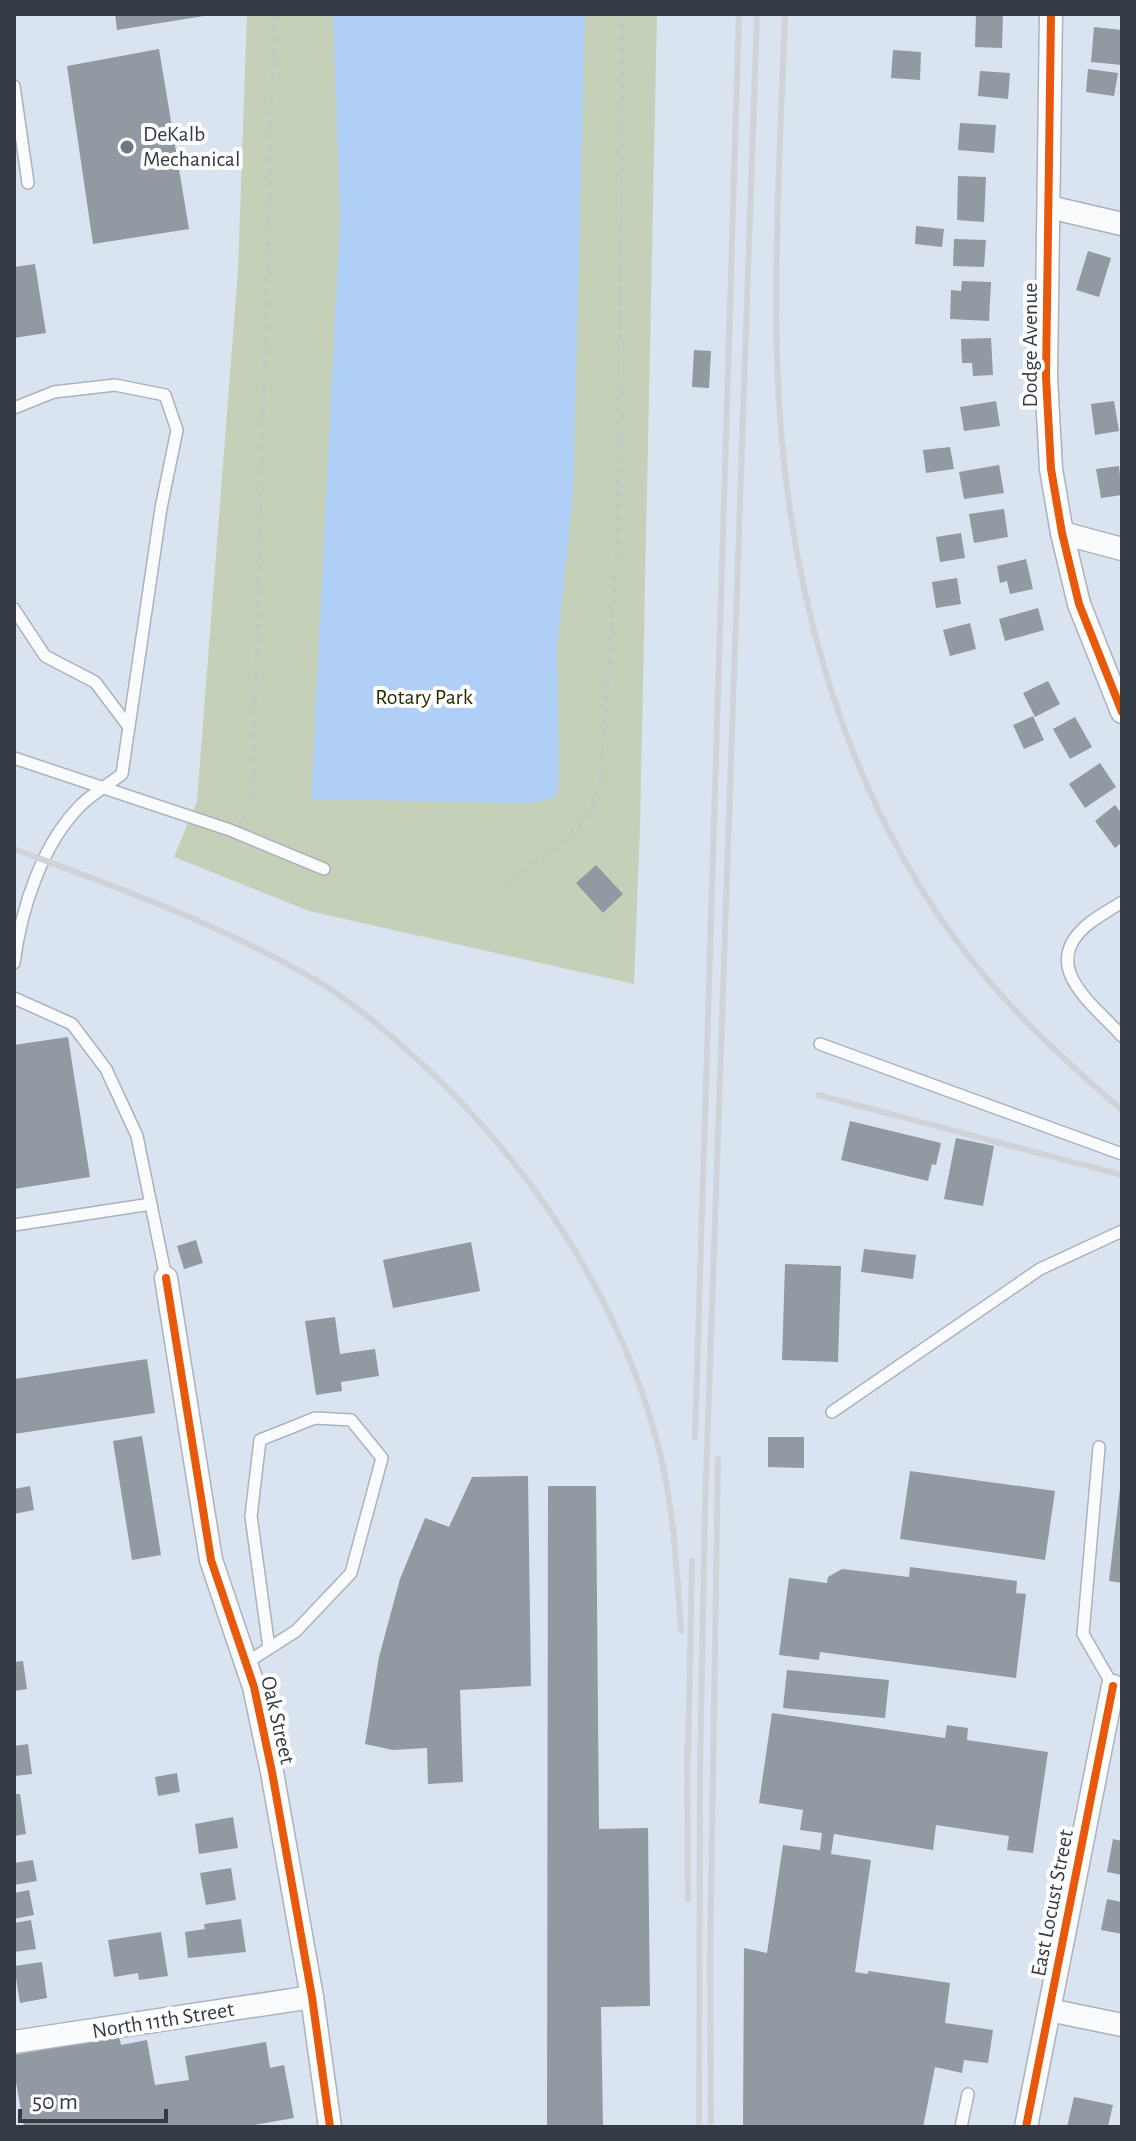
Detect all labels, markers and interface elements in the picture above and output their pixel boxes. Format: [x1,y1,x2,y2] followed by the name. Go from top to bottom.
[143,123,240,170] place label: DeKalb Mechanical
[118,138,136,156] marker: DeKalb Mechanical
[1019,282,1041,408] street label: Dodge Avenue
[375,686,473,708] park label: Rotary Park
[257,1674,299,1766] street label: Oak Street
[1027,1828,1077,1978] street label: East Locust Street
[90,1998,236,2042] street label: North 11th Street
[20,2073,166,2123] scale bar
[32,2090,78,2114] text: 50 m

